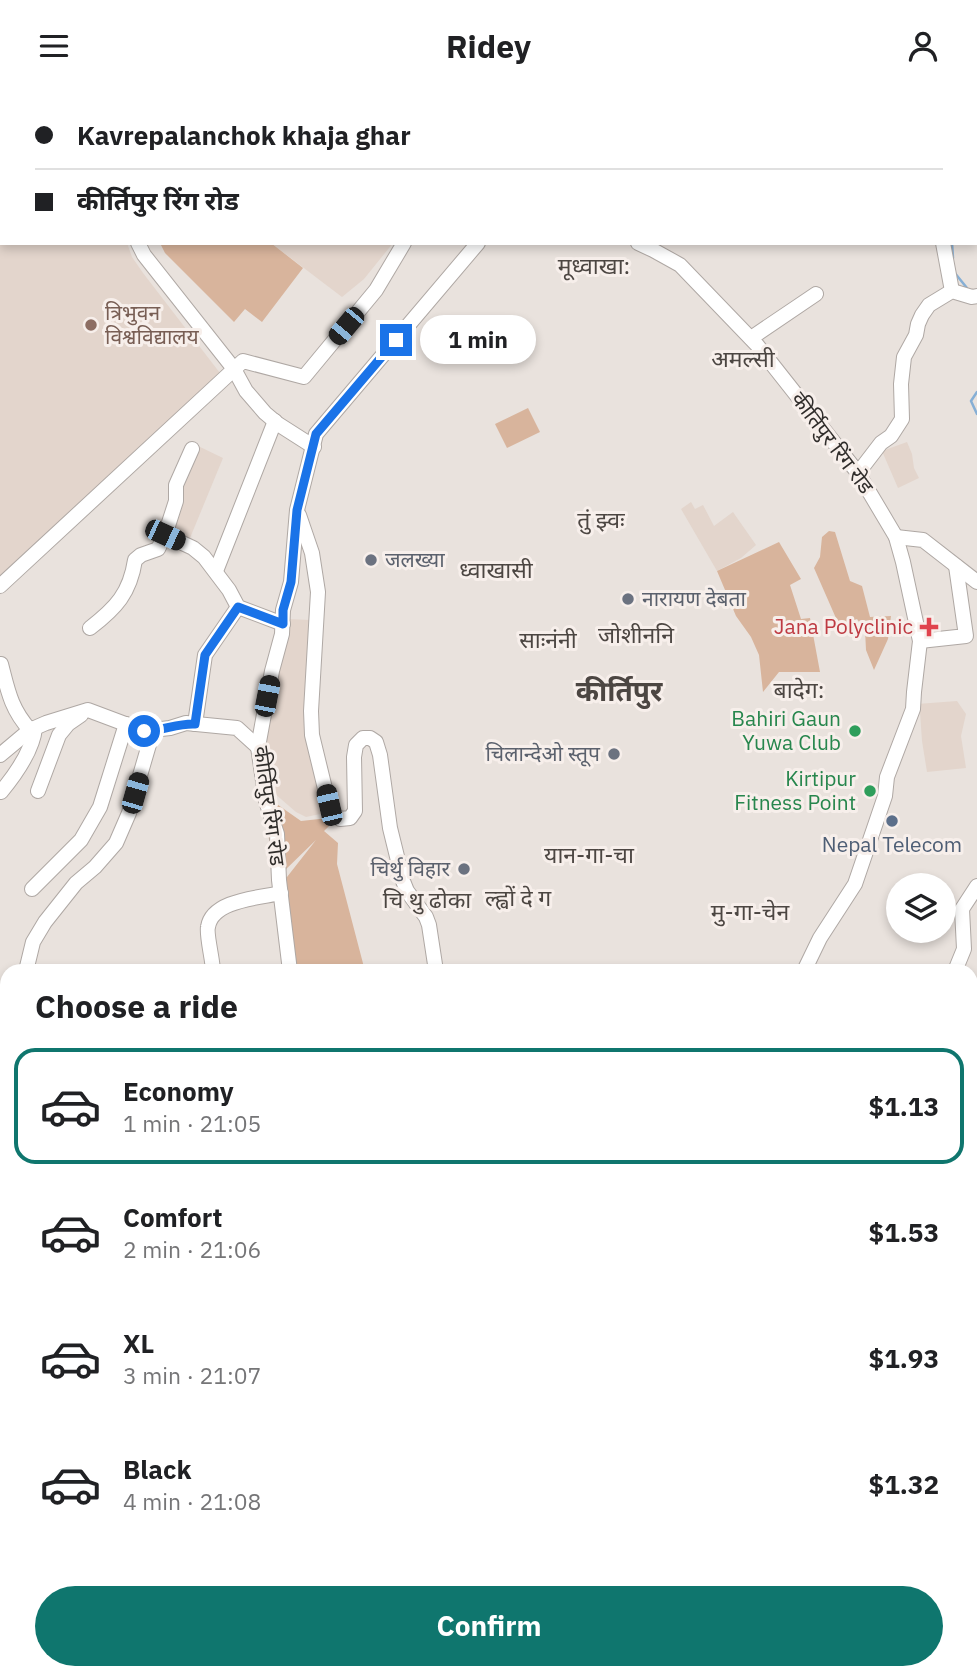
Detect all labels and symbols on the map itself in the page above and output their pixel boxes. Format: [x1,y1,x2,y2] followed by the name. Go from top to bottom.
[558,250,630,281] district label: मूध्वाखा:
[105,298,200,350] place label: त्रिभुवन विश्वविद्यालय
[325,303,368,349] car
[420,315,536,365] callout: 1 min
[83,317,99,333] marker: त्रिभुवन विश्वविद्यालय
[380,324,412,356] route end
[711,343,776,373] district label: अमल्सी
[785,386,881,500] street label: कीर्तिपुर रिंग रोड
[577,504,625,535] district label: तुं झ्वः
[142,517,189,553] car
[385,545,445,573] place label: जलख्या
[363,552,379,568] marker: जलख्या
[459,554,534,584] district label: ध्वाखासी
[642,584,747,612] place label: नारायण देबता
[620,591,636,607] marker: नारायण देबता
[774,612,913,640] place label: Jana Polyclinic
[919,617,939,637] marker: Jana Polyclinic
[598,619,675,649] district label: जोशीननि
[519,624,578,654] district label: साःनंनी
[576,672,663,709] district label: कीर्तिपुर
[253,673,282,719] car
[774,674,824,704] district label: बादेग:
[731,704,841,756] place label: Bahiri Gaun Yuwa Club
[128,715,160,747] route start
[847,723,863,739] marker: Bahiri Gaun Yuwa Club
[485,739,601,767] place label: चिलान्देओ स्तूप
[248,744,292,868] street label: कीर्तिपुर रिंग रोड
[606,746,622,762] marker: चिलान्देओ स्तूप
[734,764,856,816] place label: Kirtipur Fitness Point
[120,770,151,816] car
[315,782,344,828] car
[862,783,878,799] marker: Kirtipur Fitness Point
[884,813,900,829] marker: Nepal Telecom
[822,830,962,858] place label: Nepal Telecom
[544,839,635,869] district label: यान-गा-चा
[371,854,450,882] place label: चिर्थु विहार
[456,861,472,877] marker: चिर्थु विहार
[485,882,552,912] district label: ल्ह्वों दे ग
[383,884,472,915] district label: चि थु ढोका
[711,896,790,927] district label: मु-गा-चेन

